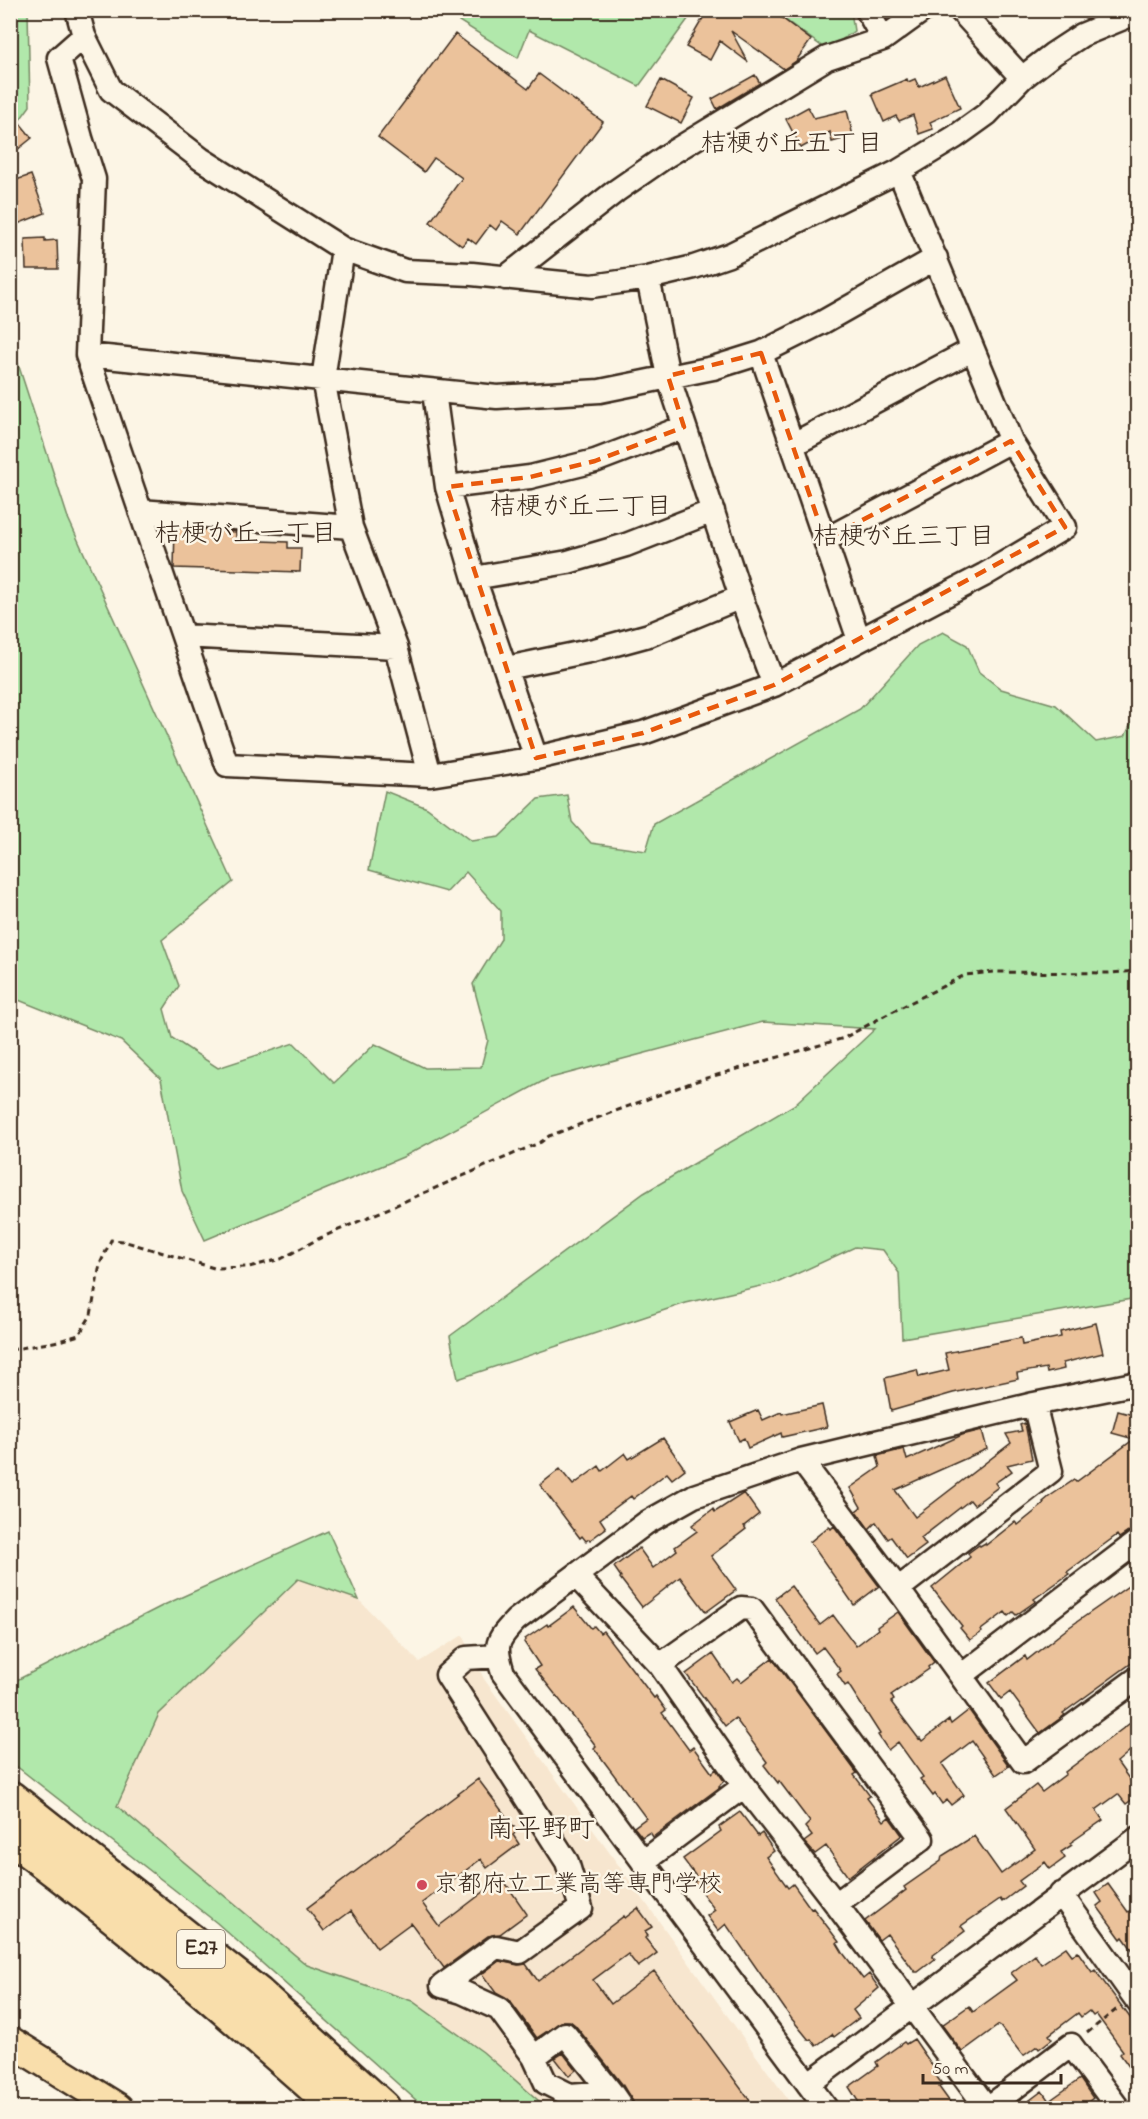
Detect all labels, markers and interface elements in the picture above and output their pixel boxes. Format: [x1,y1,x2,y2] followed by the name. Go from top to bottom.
[701,126,883,164] district label: 桔梗が丘五丁目
[490,489,672,527] district label: 桔梗が丘二丁目
[155,516,337,554] district label: 桔梗が丘一丁目
[813,519,995,557] district label: 桔梗が丘三丁目
[487,1811,595,1850] district label: 南平野町
[434,1868,722,1903] place label: 京都府立工業高等専門学校
[415,1878,429,1892] marker: 京都府立工業高等専門学校
[177,1930,225,1968] road number: E27
[923,2047,1061,2085] scale bar
[932,2057,969,2083] text: 50 m

